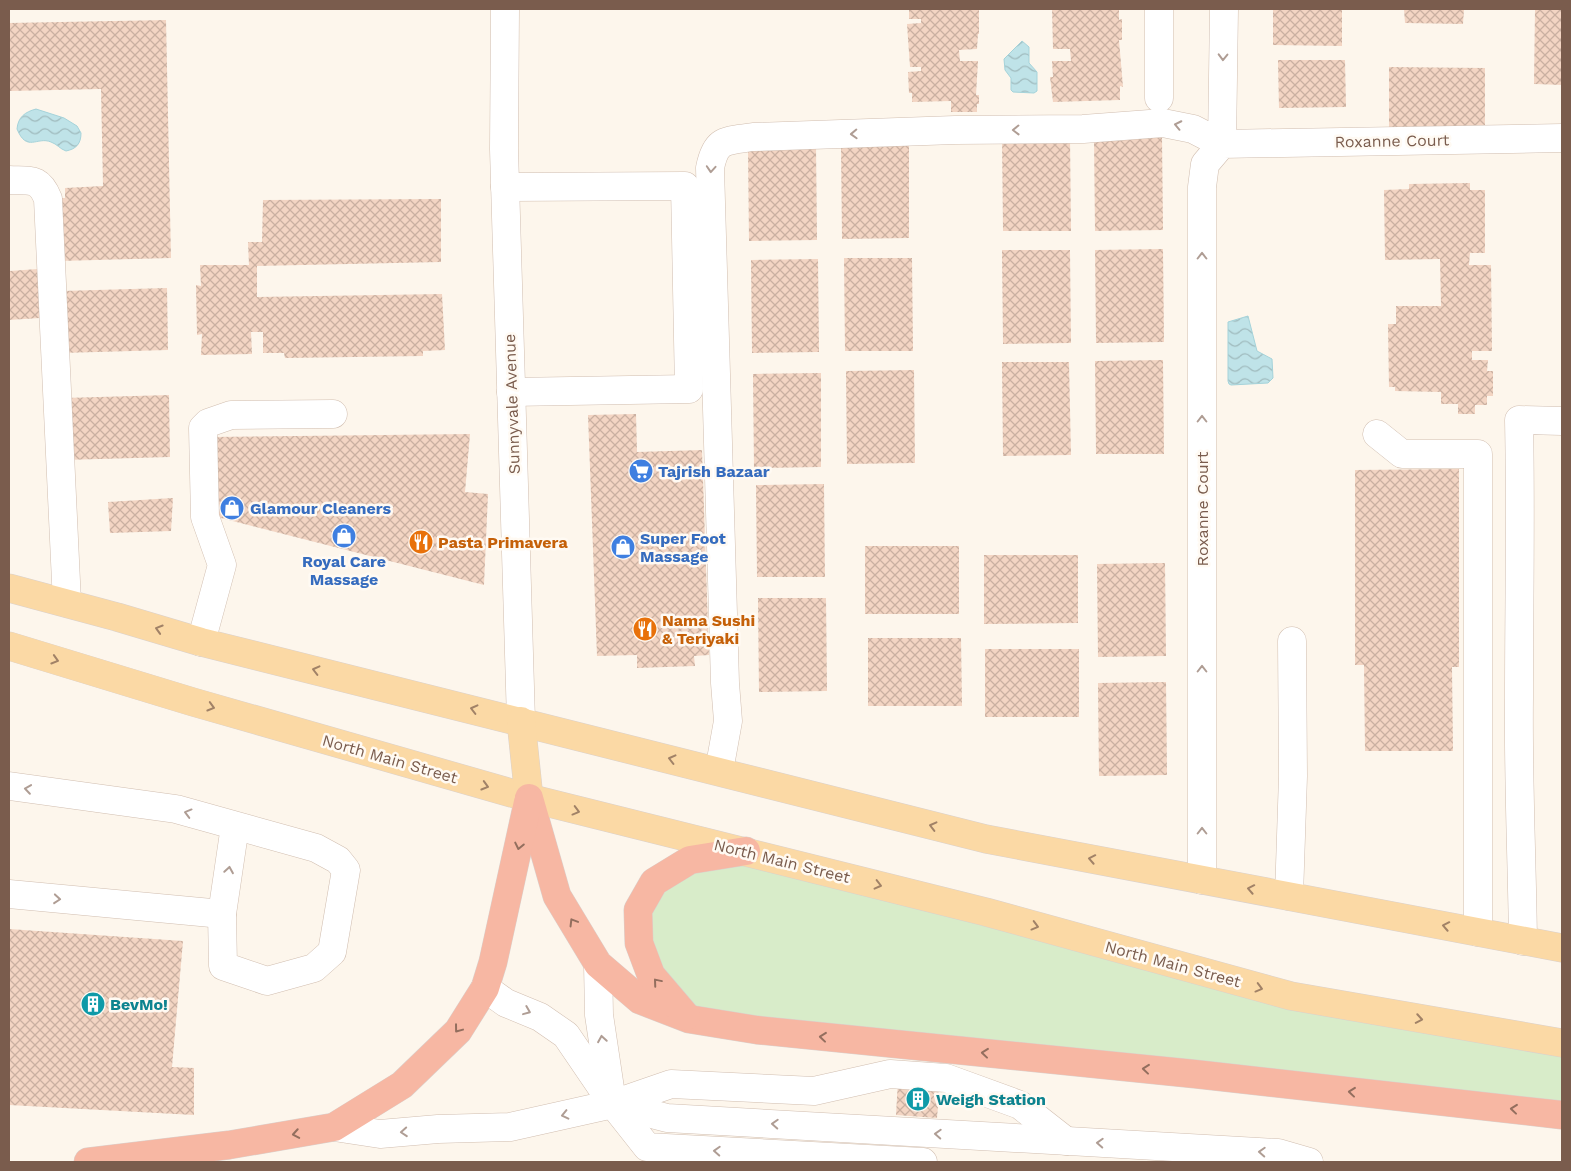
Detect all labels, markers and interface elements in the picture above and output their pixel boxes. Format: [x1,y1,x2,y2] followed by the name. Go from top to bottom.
[1218,54,1228,62] one-way arrow
[1174,120,1182,131] one-way arrow
[1012,124,1020,135] one-way arrow
[849,129,857,140] one-way arrow
[1334,130,1450,151] street label: Roxanne Court
[706,166,717,174] one-way arrow
[1197,252,1207,260] one-way arrow
[500,333,524,475] street label: Sunnyvale Avenue
[1197,414,1207,422] one-way arrow
[1193,451,1212,566] street label: Roxanne Court
[628,458,654,484] supermarket icon: Tajrish Bazaar
[658,462,770,481] place label: Tajrish Bazaar
[219,495,245,521] shop icon: Glamour Cleaners
[250,499,392,518] place label: Glamour Cleaners
[331,523,357,549] shop icon: Royal Care Massage
[408,529,434,555] restaurant icon: Pasta Primavera
[640,529,726,566] place label: Super Foot Massage
[438,533,568,552] place label: Pasta Primavera
[610,534,636,560] shop icon: Super Foot Massage
[302,552,386,589] place label: Royal Care Massage
[662,611,755,648] place label: Nama Sushi & Teriyaki
[632,616,658,642] restaurant icon: Nama Sushi & Teriyaki
[155,625,164,635] one-way arrow
[51,655,59,665] one-way arrow
[1197,664,1207,672] one-way arrow
[312,665,321,676] one-way arrow
[206,702,214,712] one-way arrow
[470,705,478,715] one-way arrow
[320,731,460,787] street label: North Main Street
[669,755,677,765] one-way arrow
[480,780,489,791] one-way arrow
[23,784,31,795] one-way arrow
[572,805,580,815] one-way arrow
[185,808,193,818] one-way arrow
[929,821,937,831] one-way arrow
[1197,827,1207,834] one-way arrow
[712,835,852,887] street label: North Main Street
[514,842,524,850] one-way arrow
[1087,854,1096,864] one-way arrow
[223,866,233,874] one-way arrow
[874,879,883,890] one-way arrow
[1247,885,1256,895] one-way arrow
[54,893,62,904] one-way arrow
[570,919,579,928] one-way arrow
[1031,920,1039,930] one-way arrow
[1441,921,1450,931] one-way arrow
[1103,937,1243,991] street label: North Main Street
[655,979,663,988] one-way arrow
[1255,982,1263,992] one-way arrow
[80,991,106,1017] building icon: BevMo!
[110,995,168,1014] place label: BevMo!
[522,1005,531,1016] one-way arrow
[1414,1013,1423,1023] one-way arrow
[455,1023,464,1033] one-way arrow
[819,1031,827,1042] one-way arrow
[598,1034,608,1043] one-way arrow
[981,1048,989,1059] one-way arrow
[1142,1064,1150,1075] one-way arrow
[905,1086,931,1112] building icon: Weigh Station
[1348,1087,1356,1098] one-way arrow
[936,1090,1046,1109] place label: Weigh Station
[1509,1104,1517,1115] one-way arrow
[561,1109,570,1120] one-way arrow
[771,1119,779,1130] one-way arrow
[400,1126,408,1137] one-way arrow
[292,1128,301,1138] one-way arrow
[933,1128,941,1139] one-way arrow
[1096,1137,1104,1148] one-way arrow
[713,1145,721,1156] one-way arrow
[1258,1147,1266,1158] one-way arrow

